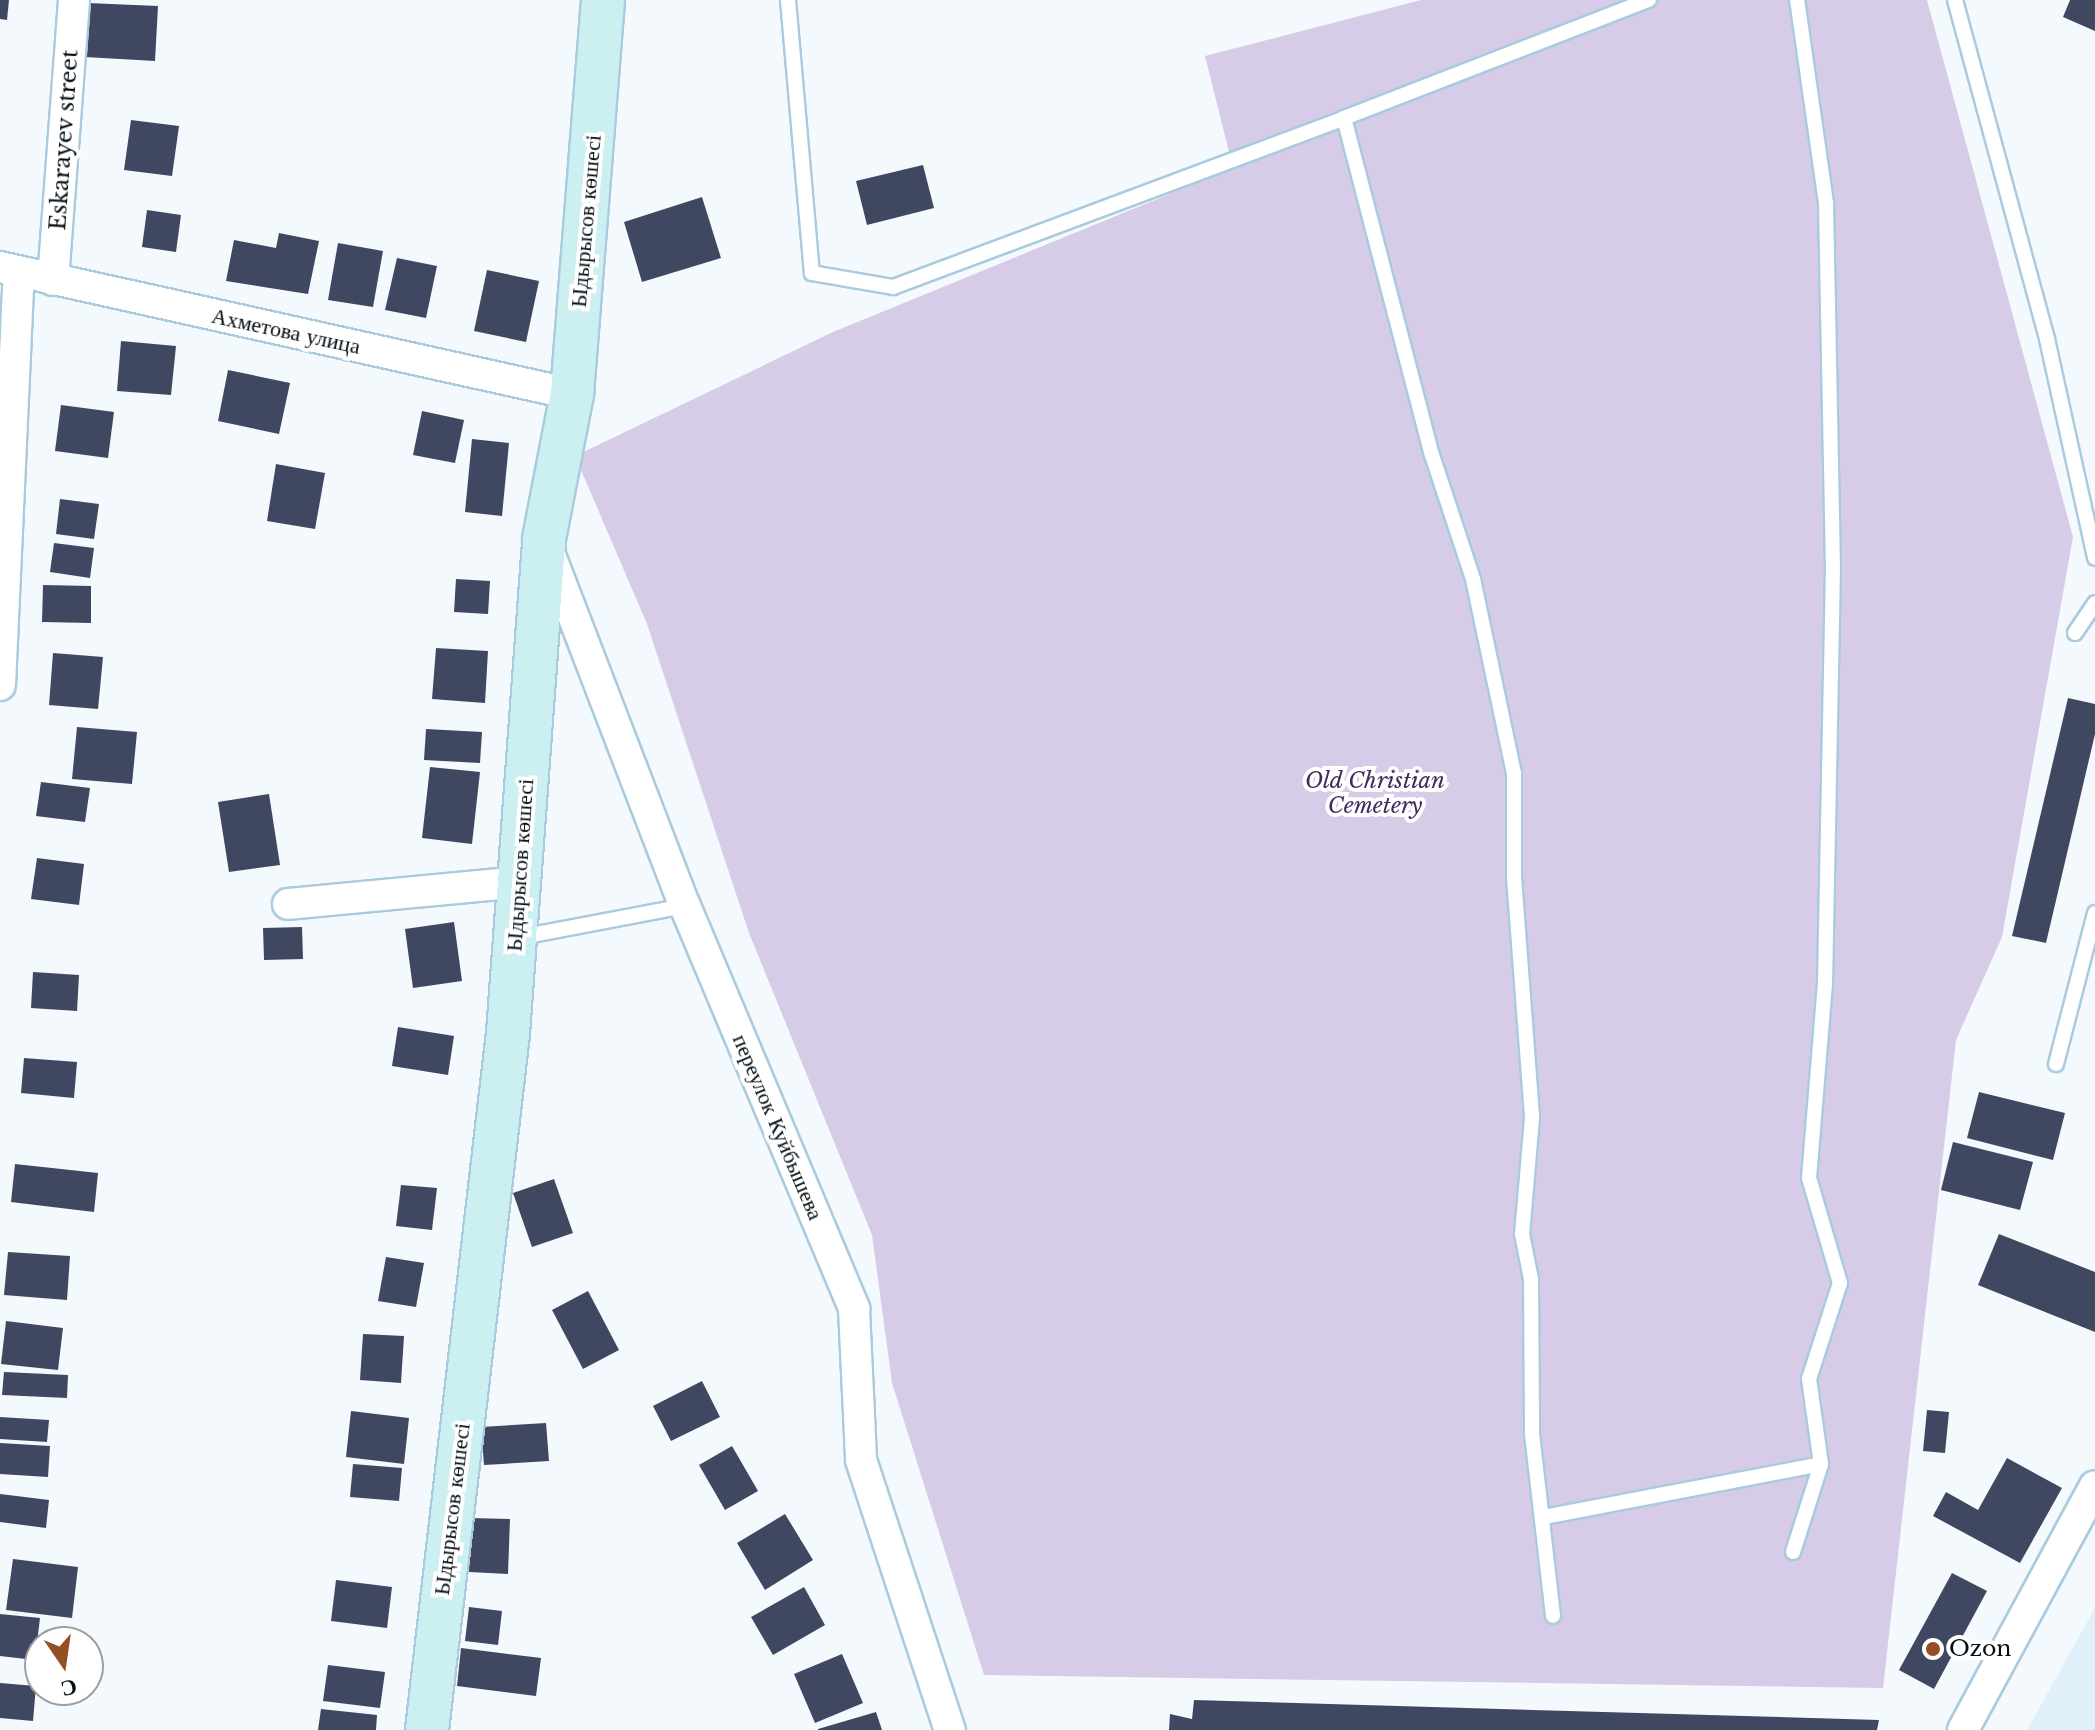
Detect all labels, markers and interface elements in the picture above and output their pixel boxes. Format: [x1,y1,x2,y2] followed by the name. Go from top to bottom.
[44,48,84,232] street label: Eskarayev street
[565,134,607,308] street label: Ыдырысов көшесі
[209,302,363,360] street label: Ахметова улица
[1305,767,1445,818] park label: Old Christian Cemetery
[501,778,539,952] street label: Ыдырысов көшесі
[727,1030,829,1224] street label: переулок Куйбышева
[428,1421,476,1597] street label: Ыдырысов көшесі
[24,1626,104,1706] north arrow
[1949,1636,2011,1662] place label: Ozon
[1924,1640,1942,1658] marker: Ozon
[58,1673,80,1703] text: С

